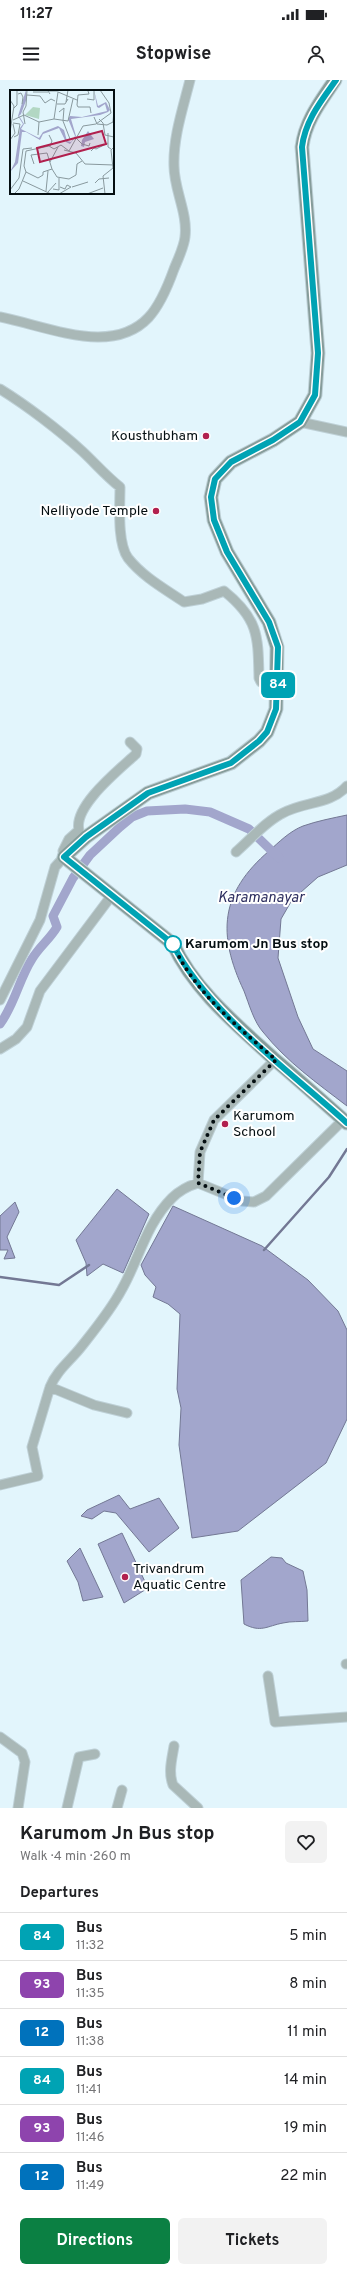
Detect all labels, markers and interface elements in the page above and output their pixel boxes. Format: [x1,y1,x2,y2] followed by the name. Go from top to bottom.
[20,5,53,24] text: 11:27
[20,43,42,65] icon: menu
[136,43,211,66] text: Stopwise
[305,43,327,65] icon: person
[10,90,114,194] inset map
[111,428,198,445] place label: Kousthubham
[201,431,211,441] marker: Kousthubham
[40,503,148,520] place label: Nelliyode Temple
[151,506,161,516] marker: Nelliyode Temple
[260,672,296,698] line badge: 84
[269,676,287,693] text: 84
[218,889,306,908] water label: Karamanayar
[164,935,182,953] marker: Karumom Jn Bus stop
[185,936,328,953] place label: Karumom Jn Bus stop
[233,1108,295,1141] place label: Karumom School
[220,1119,230,1129] marker: Karumom School
[224,1188,244,1208] your location
[133,1561,226,1594] place label: Trivandrum Aquatic Centre
[120,1572,130,1582] marker: Trivandrum Aquatic Centre
[285,1821,327,1863] button: heart
[20,1822,215,1846] text: Karumom Jn Bus stop
[20,1849,131,1865] text: Walk · 4 min · 260 m
[20,1884,99,1903] text: Departures
[76,1919,103,1938] text: Bus
[289,1927,327,1946] text: 5 min
[33,1928,51,1945] text: 84
[76,1938,104,1954] text: 11:32
[76,1967,103,1986] text: Bus
[289,1975,327,1994] text: 8 min
[34,1976,51,1993] text: 93
[76,1986,105,2002] text: 11:35
[76,2015,103,2034] text: Bus
[287,2023,327,2042] text: 11 min
[35,2024,49,2041] text: 12
[76,2034,104,2050] text: 11:38
[76,2063,103,2082] text: Bus
[284,2071,327,2090] text: 14 min
[33,2072,51,2089] text: 84
[76,2082,102,2098] text: 11:41
[76,2111,103,2130] text: Bus
[284,2119,327,2138] text: 19 min
[34,2120,51,2137] text: 93
[76,2130,104,2146] text: 11:46
[76,2159,103,2178] text: Bus
[280,2167,327,2186] text: 22 min
[35,2168,49,2185] text: 12
[76,2178,104,2194] text: 11:49
[20,2218,170,2264] button: Directions
[178,2218,327,2264] button: Tickets

